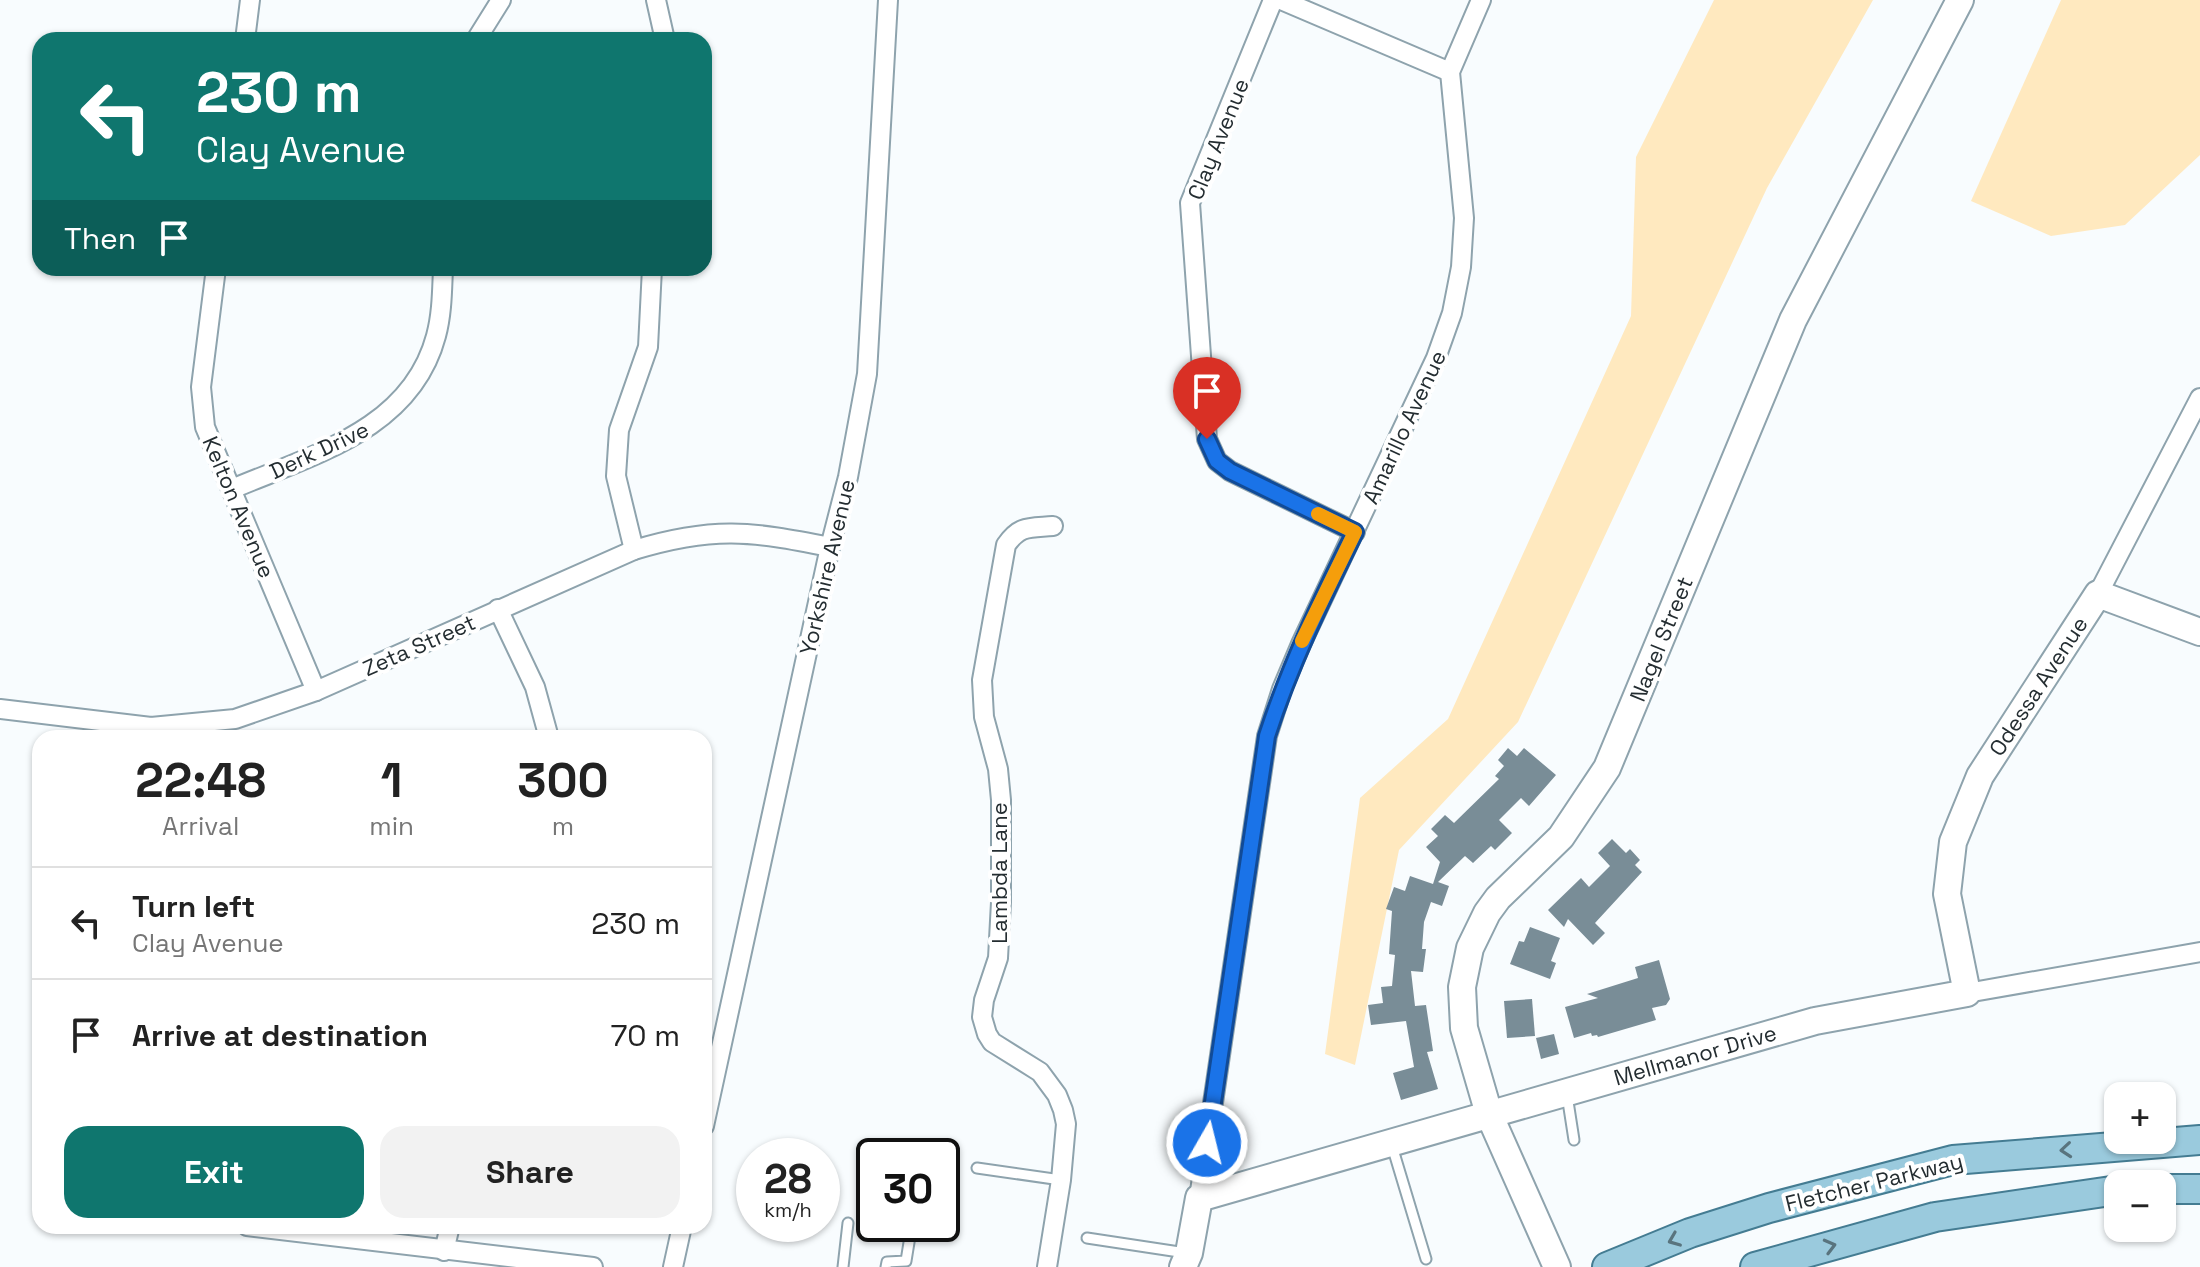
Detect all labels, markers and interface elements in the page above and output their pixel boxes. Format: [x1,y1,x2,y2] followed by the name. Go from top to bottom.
[196,57,362,128] text: 230 m
[64,64,168,168] icon: left
[1181,74,1255,204] street label: Clay Avenue
[196,127,406,173] text: Clay Avenue
[152,216,196,260] icon: arrive
[64,219,136,258] text: Then
[1356,346,1452,508] street label: Amarillo Avenue
[1173,357,1241,439] pin
[1185,369,1229,413] icon: arrive
[265,415,373,485] street label: Derk Drive
[197,432,281,582] street label: Kelton Avenue
[793,476,861,658] street label: Yorkshire Avenue
[1623,572,1699,706] street label: Nagel Street
[358,608,480,682] street label: Zeta Street
[1982,611,2094,761] street label: Odessa Avenue
[135,750,266,811] text: 22:48
[381,750,402,811] text: 1
[517,750,609,811] text: 300
[985,802,1013,944] street label: Lambda Lane
[162,809,239,843] text: Arrival
[369,809,414,843] text: min
[552,809,574,843] text: m
[132,887,255,926] text: Turn left
[64,901,108,945] icon: left
[591,904,680,943] text: 230 m
[132,926,284,960] text: Clay Avenue
[64,1013,108,1057] icon: arrive
[132,1016,428,1055] text: Arrive at destination
[611,1016,680,1055] text: 70 m
[1610,1018,1780,1092] street label: Mellmanor Drive
[2104,1082,2176,1242] map controls
[2104,1082,2176,1154] button: +
[1165,1101,1249,1185] position arrow
[64,1126,364,1218] button: Exit
[380,1126,680,1218] button: Share
[856,1138,960,1242] speed limit sign: 30
[2059,1141,2072,1158] one-way arrow
[1782,1146,1966,1218] street label: Fletcher Parkway
[764,1154,812,1205] text: 28
[2104,1170,2176,1242] button: −
[764,1197,812,1223] text: km/h
[1668,1230,1682,1247] one-way arrow
[1822,1239,1836,1255] one-way arrow

